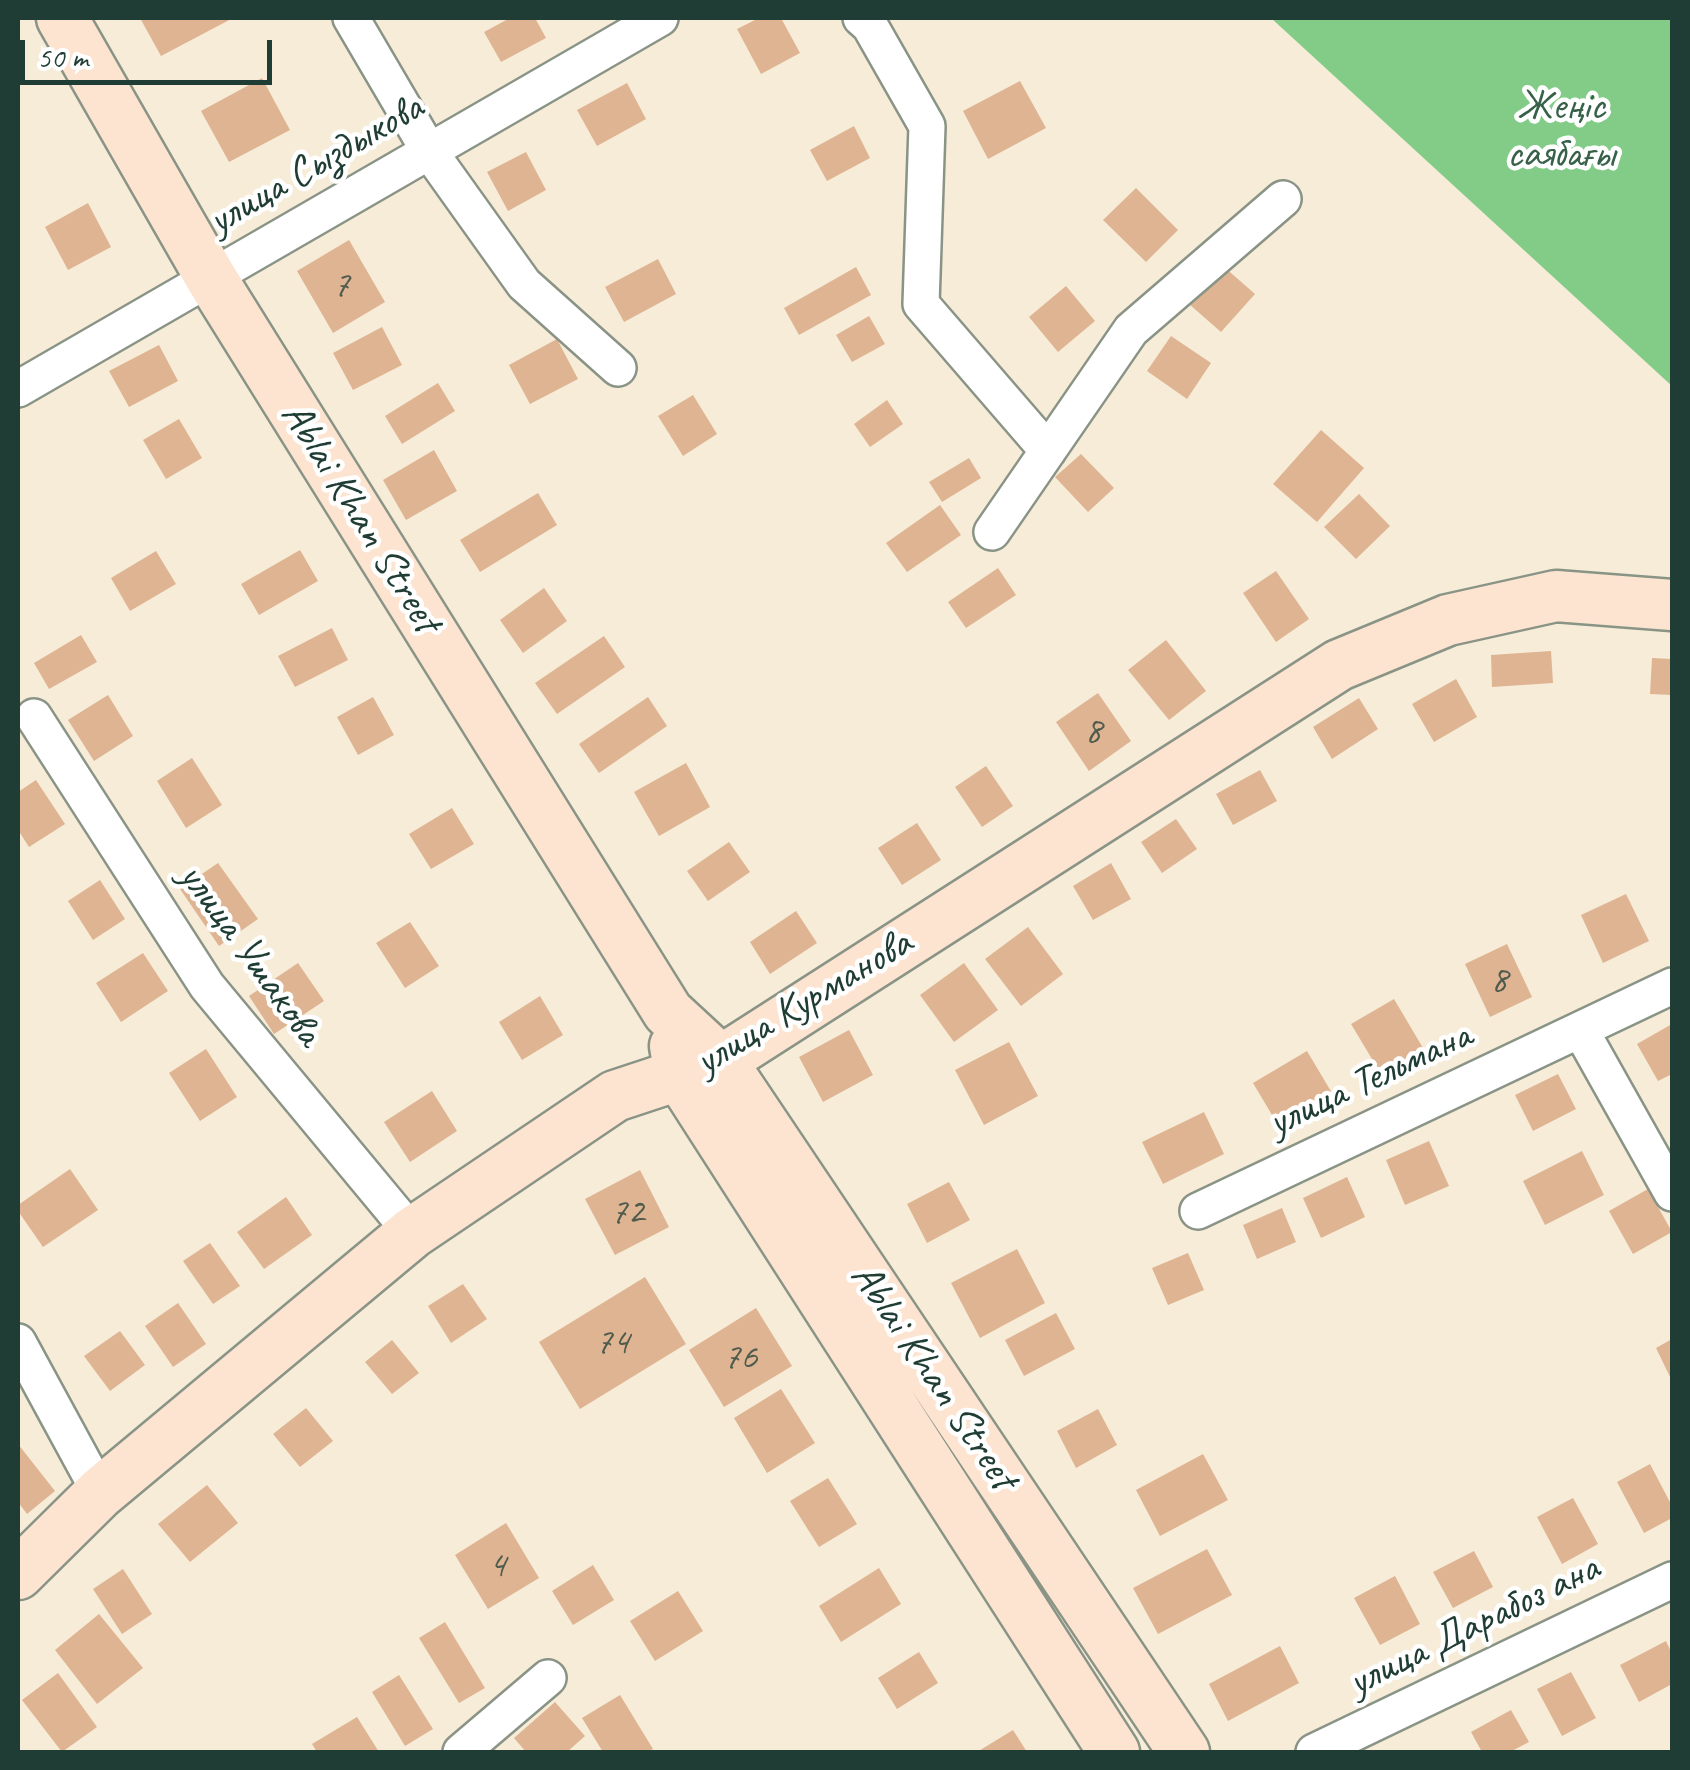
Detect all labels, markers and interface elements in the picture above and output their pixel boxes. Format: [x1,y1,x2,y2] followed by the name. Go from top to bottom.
[25,20,278,82] scale bar
[37,38,88,76] text: 50 m
[1507,82,1615,180] park label: Жеңіс саябағы
[200,83,432,247] street label: улица Сыздыкова
[332,263,350,309] house number: 7
[269,393,451,643] street label: Ablai Khan Street
[1084,709,1102,755] house number: 8
[167,854,333,1056] street label: улица Ушакова
[686,919,922,1087] street label: улица Курманова
[1490,958,1508,1004] house number: 8
[1261,1011,1479,1149] street label: улица Тельмана
[610,1190,644,1236] house number: 72
[839,1254,1027,1500] street label: Ablai Khan Street
[595,1320,629,1366] house number: 74
[723,1335,757,1381] house number: 76
[488,1543,506,1589] house number: 4
[1340,1544,1608,1708] street label: улица Дарабоз ана

